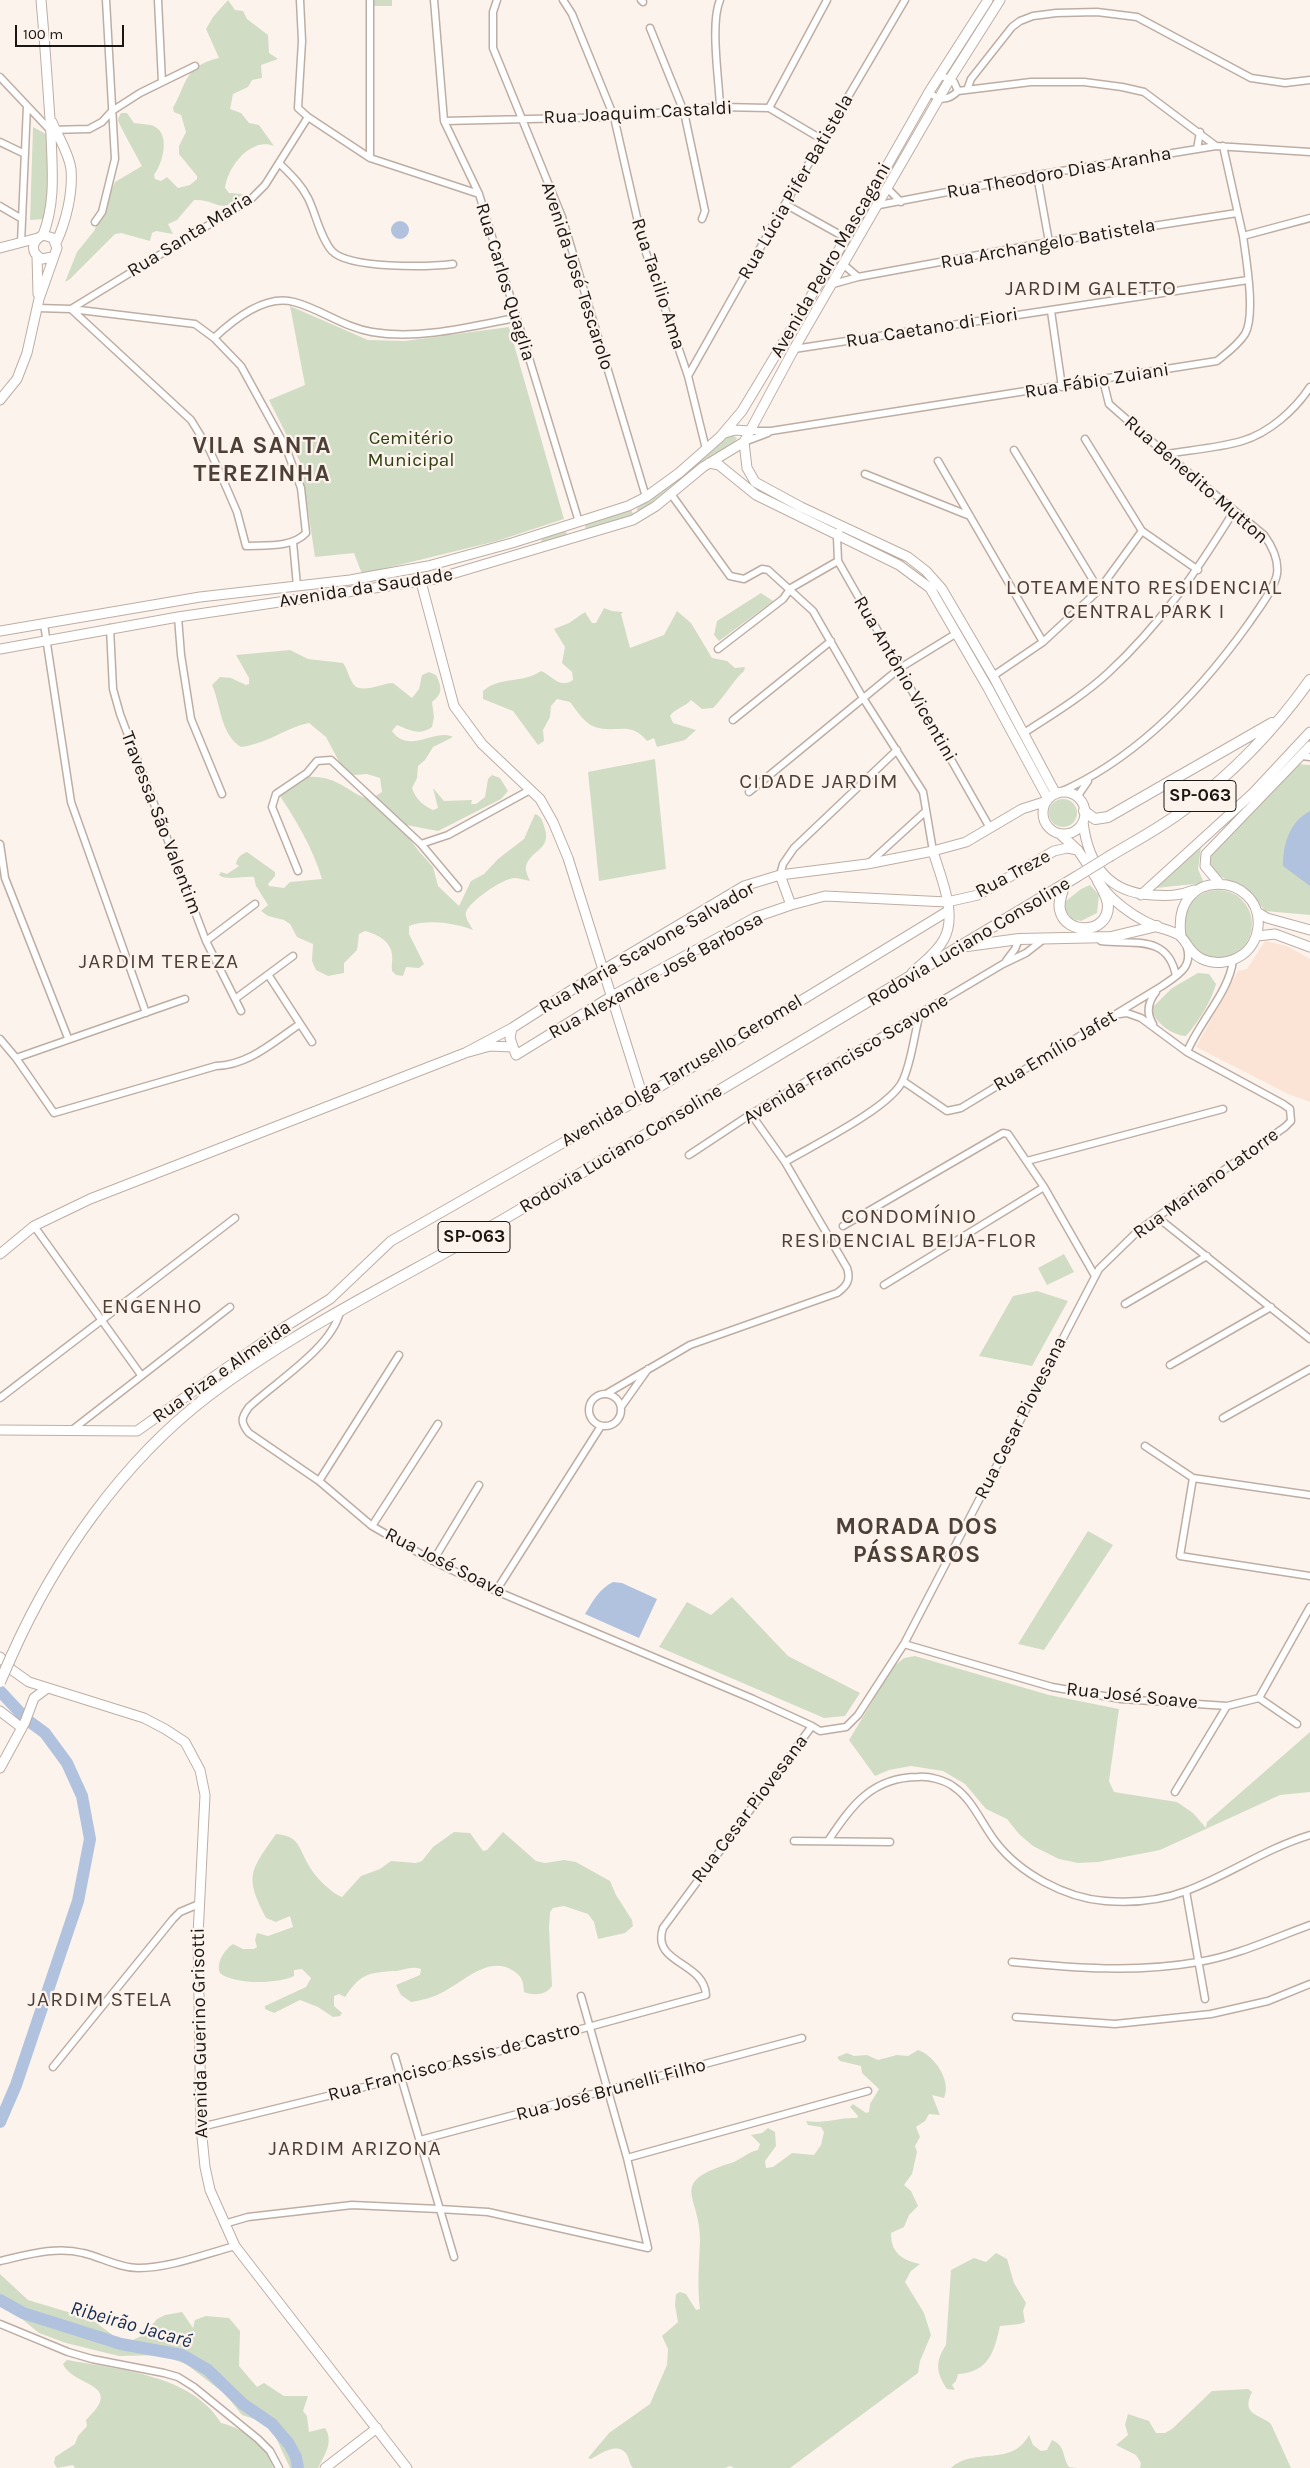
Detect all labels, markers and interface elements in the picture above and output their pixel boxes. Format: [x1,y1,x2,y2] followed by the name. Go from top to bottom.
[18,15,126,47] scale bar
[23,25,63,43] text: 100 m
[734,90,858,284] street label: Rua Lúcia Pifer Batistela
[543,97,733,129] street label: Rua Joaquim Castaldi
[945,142,1173,204] street label: Rua Theodoro Dias Aranha
[766,158,896,362] street label: Avenida Pedro Mascagani
[536,179,618,373] street label: Avenida José Tescarolo
[123,187,257,283] street label: Rua Santa Maria
[470,200,540,364] street label: Rua Carlos Quaglia
[939,214,1157,274] street label: Rua Archangelo Batistela
[626,215,690,353] street label: Rua Tacilio Ama
[1003,276,1179,302] district label: JARDIM GALETTO
[844,303,1020,353] street label: Rua Caetano di Fiori
[1023,358,1171,404] street label: Rua Fábio Zuiani
[1119,411,1273,549] street label: Rua Benedito Mutton
[367,428,455,472] park label: Cemitério Municipal
[191,432,333,488] district label: VILA SANTA TEREZINHA
[278,563,454,613] street label: Avenida da Saudade
[1003,575,1285,625] district label: LOTEAMENTO RESIDENCIAL CENTRAL PARK I
[848,592,962,766] street label: Rua Antônio Vicentini
[116,728,206,918] street label: Travessa São Valentim
[738,769,900,795] district label: CIDADE JARDIM
[1164,780,1236,811] road number: SP-063
[972,845,1054,903] street label: Rua Treze
[863,872,1075,1012] street label: Rodovia Luciano Consoline
[535,877,759,1019] street label: Rua Maria Scavone Salvador
[545,907,767,1045] street label: Rua Alexandre José Barbosa
[77,949,241,975] district label: JARDIM TEREZA
[739,989,953,1129] street label: Avenida Francisco Scavone
[557,990,807,1152] street label: Avenida Olga Tarrusello Geromel
[989,1005,1121,1097] street label: Rua Emílio Jafet
[515,1079,727,1219] street label: Rodovia Luciano Consoline
[1129,1124,1283,1244] street label: Rua Mariano Latorre
[778,1204,1040,1254] district label: CONDOMÍNIO RESIDENCIAL BEIJA-FLOR
[438,1222,510,1252] road number: SP-063
[101,1294,203,1320] district label: ENGENHO
[148,1316,296,1428] street label: Rua Piza e Almeida
[970,1333,1072,1503] street label: Rua Cesar Piovesana
[834,1513,1000,1569] district label: MORADA DOS PÁSSAROS
[381,1523,509,1603] street label: Rua José Soave
[1065,1678,1199,1714] street label: Rua José Soave
[687,1730,813,1888] street label: Rua Cesar Piovesana
[187,1928,213,2138] street label: Avenida Guerino Grisotti
[26,1987,174,2013] district label: JARDIM STELA
[325,2017,583,2107] street label: Rua Francisco Assis de Castro
[514,2054,708,2126] street label: Rua José Brunelli Filho
[267,2136,443,2162] district label: JARDIM ARIZONA
[67,2296,195,2354] water label: Ribeirão Jacaré

